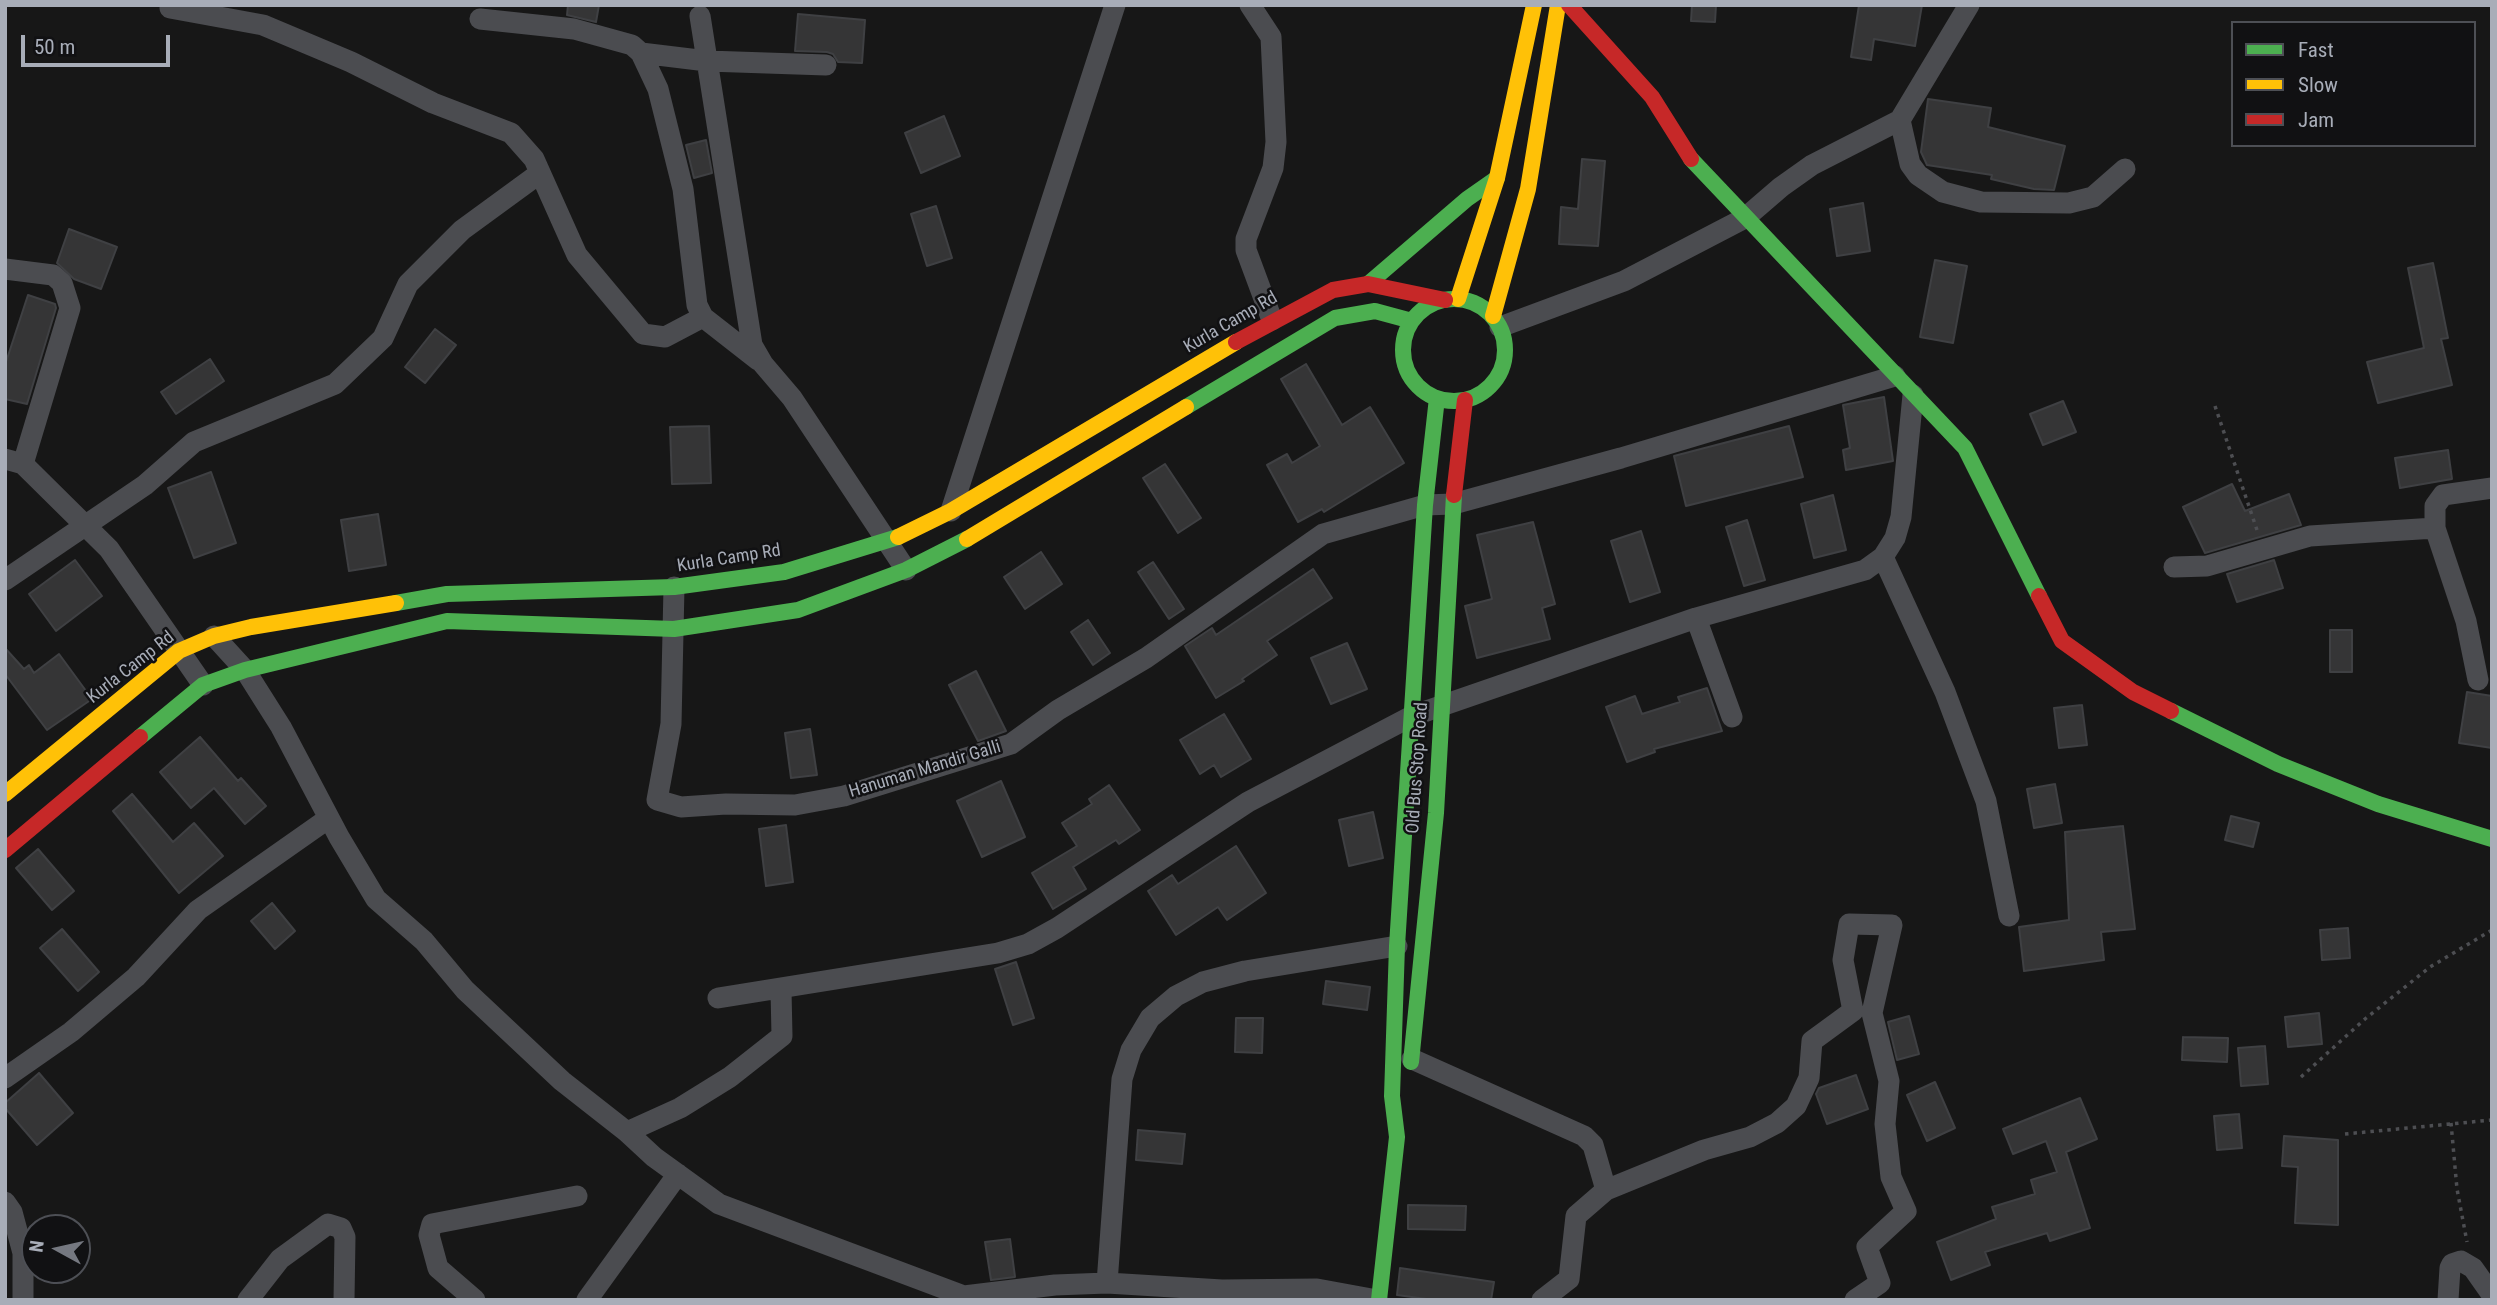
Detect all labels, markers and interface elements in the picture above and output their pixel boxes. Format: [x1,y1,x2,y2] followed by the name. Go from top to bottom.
[24,21,173,65] scale bar
[2231,21,2476,147] legend
[34,35,75,59] text: 50 m
[2298,38,2334,62] text: Fast
[2298,73,2338,97] text: Slow
[2298,108,2334,132] text: Jam
[1180,288,1282,358] street label: Kurla Camp Rd
[676,540,782,578] street label: Kurla Camp Rd
[83,627,179,709] street label: Kurla Camp Rd
[1403,702,1433,834] street label: Old Bus Stop Road
[847,737,1003,803] street label: Hanuman Mandir Galli
[21,1214,91,1284] north arrow
[24,1239,49,1254] text: N

